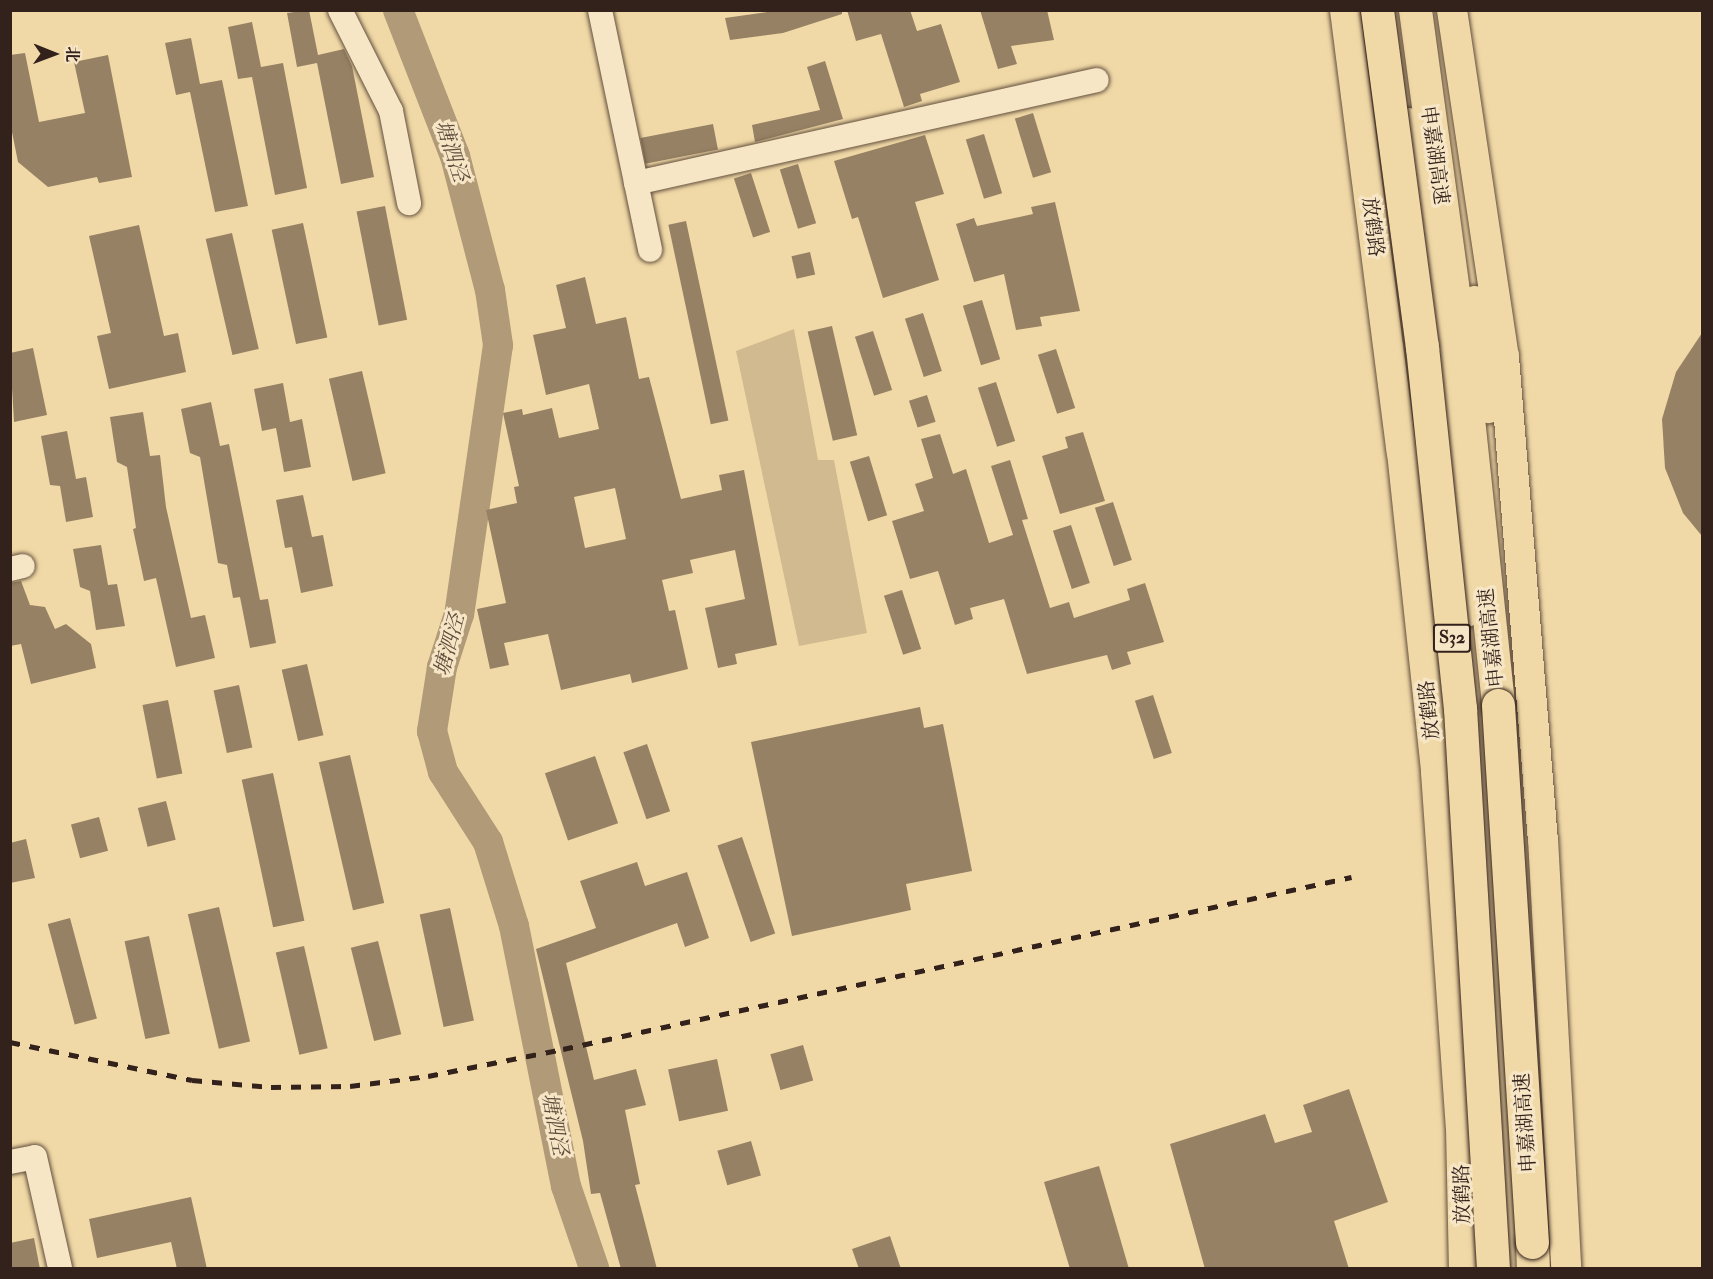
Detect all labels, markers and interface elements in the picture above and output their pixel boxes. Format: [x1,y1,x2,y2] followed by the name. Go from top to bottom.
[24,24,84,84] north arrow
[62,46,82,62] text: 北
[1416,104,1454,206] street label: 申嘉湖高速
[429,117,473,185] water label: 塘泗泾
[1357,196,1389,258] street label: 放鹤路
[1474,587,1508,689] street label: 申嘉湖高速
[430,611,470,679] water label: 塘泗泾
[1432,623,1472,653] road number: S32
[1414,679,1444,741] street label: 放鹤路
[1510,1072,1540,1174] street label: 申嘉湖高速
[536,1091,572,1157] water label: 塘泗泾
[1449,1164,1475,1224] street label: 放鹤路

